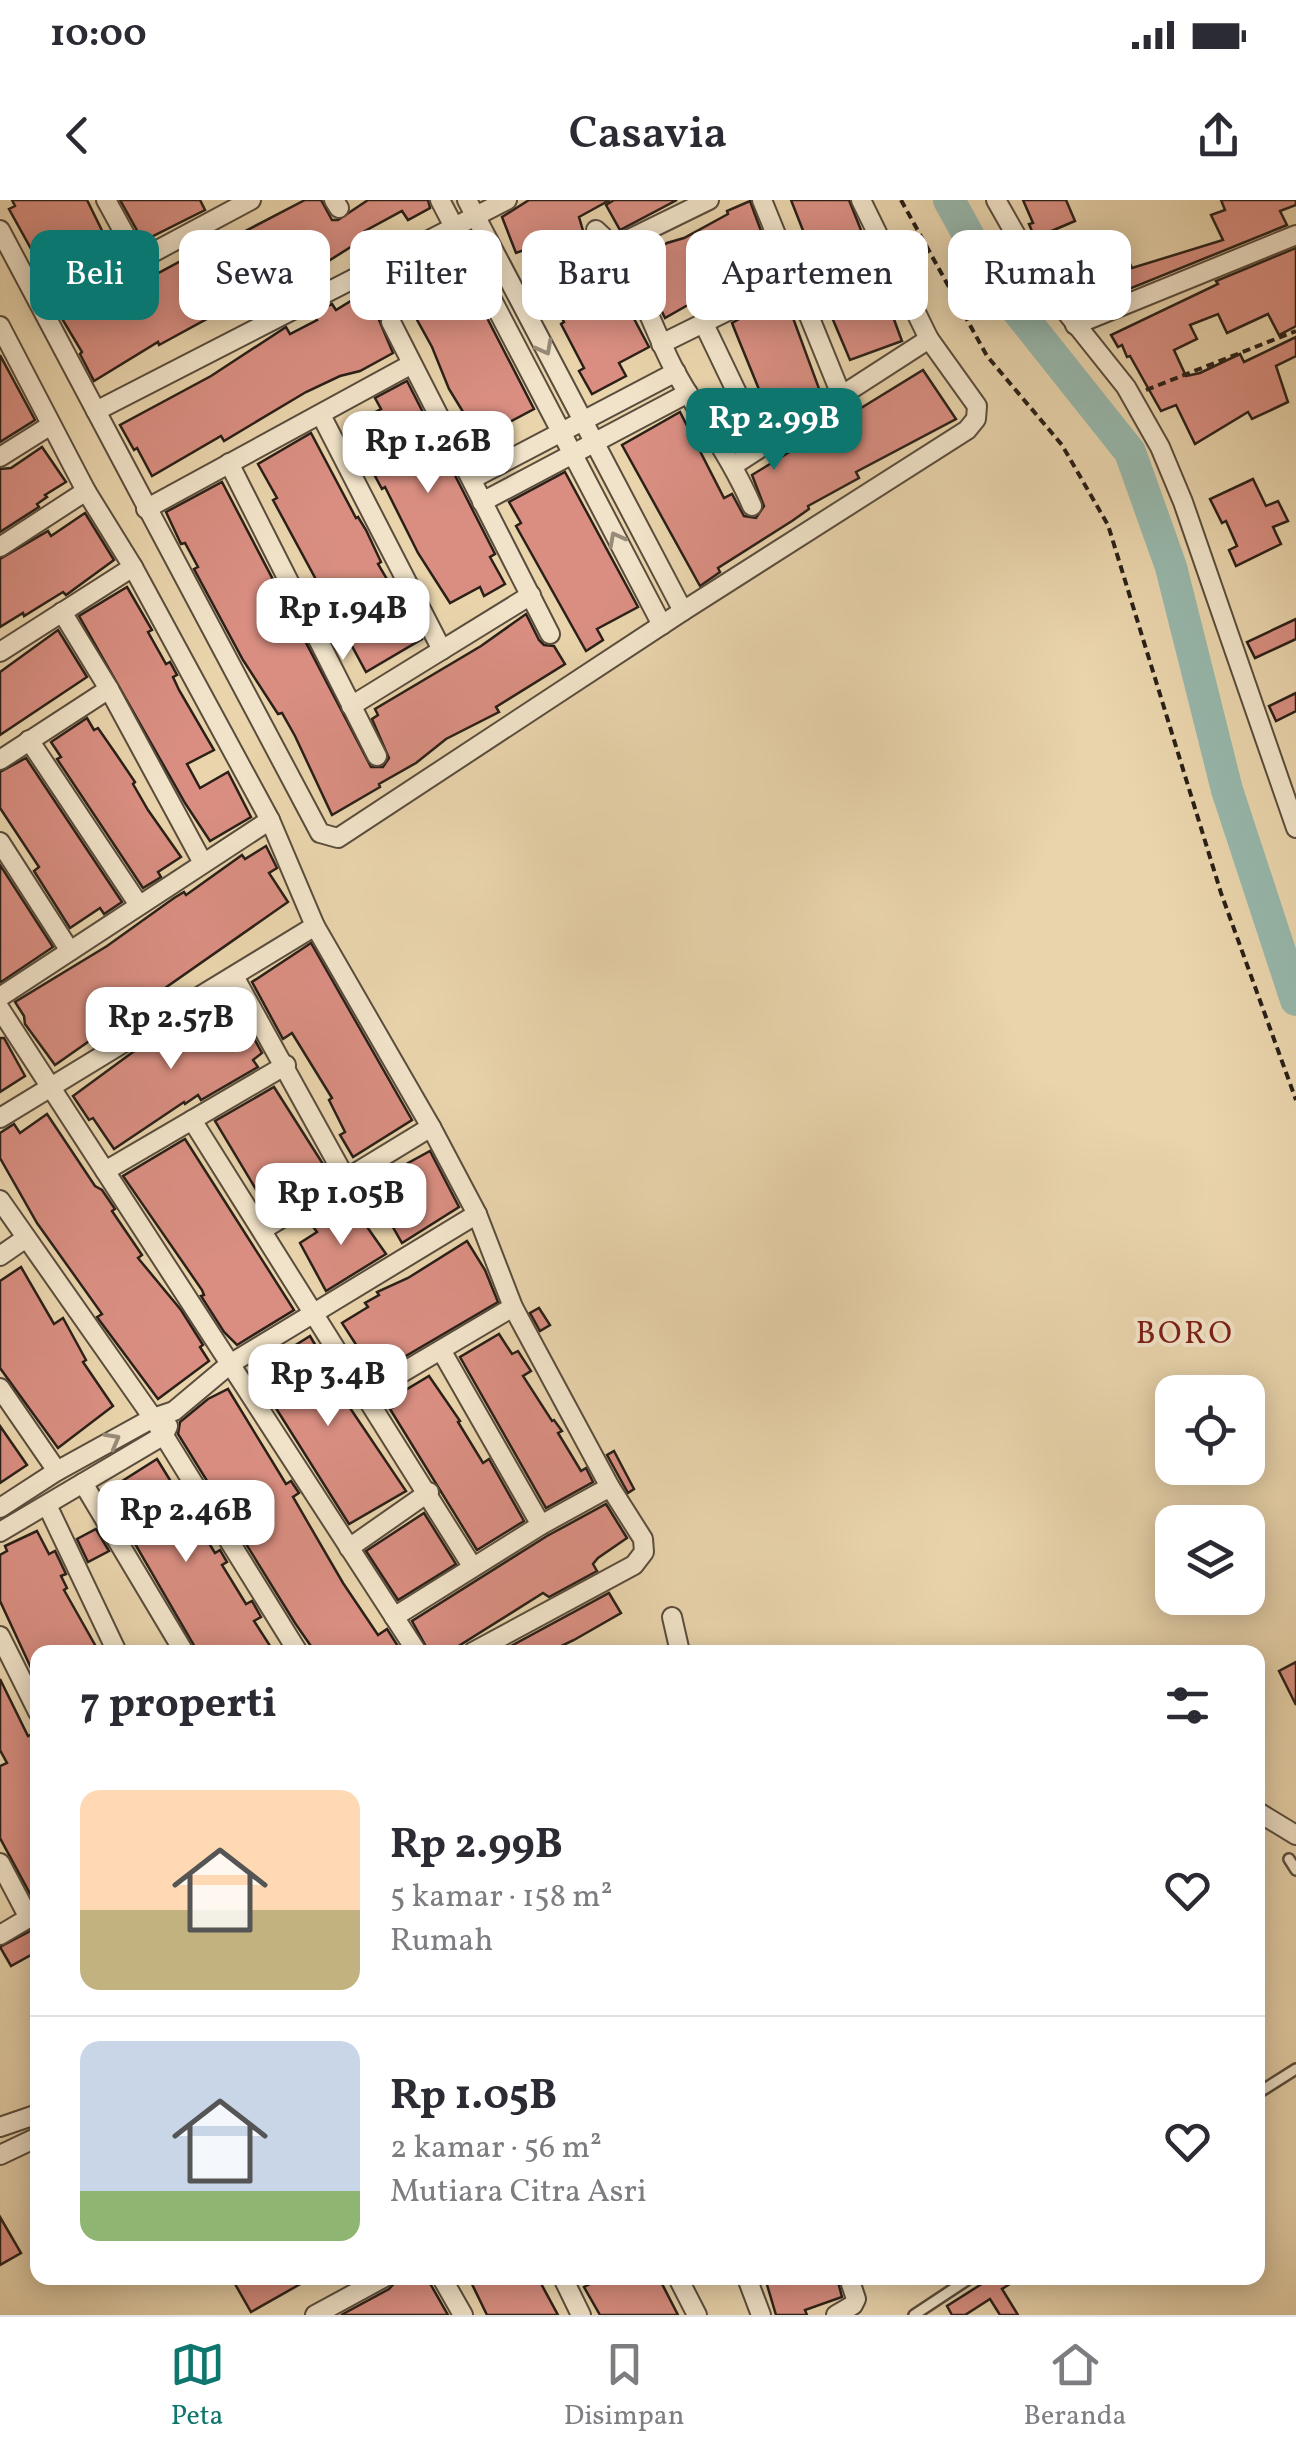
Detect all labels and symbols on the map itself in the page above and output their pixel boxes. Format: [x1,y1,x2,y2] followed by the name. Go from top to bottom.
[533,338,552,356] one-way arrow
[671,388,877,473] pin: Rp 2.99B
[325,411,531,496] pin: Rp 1.26B
[609,531,629,549] one-way arrow
[240,578,446,663] pin: Rp 1.94B
[68,987,274,1072] pin: Rp 2.57B
[238,1163,444,1248] pin: Rp 1.05B
[1136,1313,1234,1357] district label: BORO
[236,1344,420,1429] pin: Rp 3.4B
[103,1432,121,1452] one-way arrow
[83,1480,289,1565] pin: Rp 2.46B

